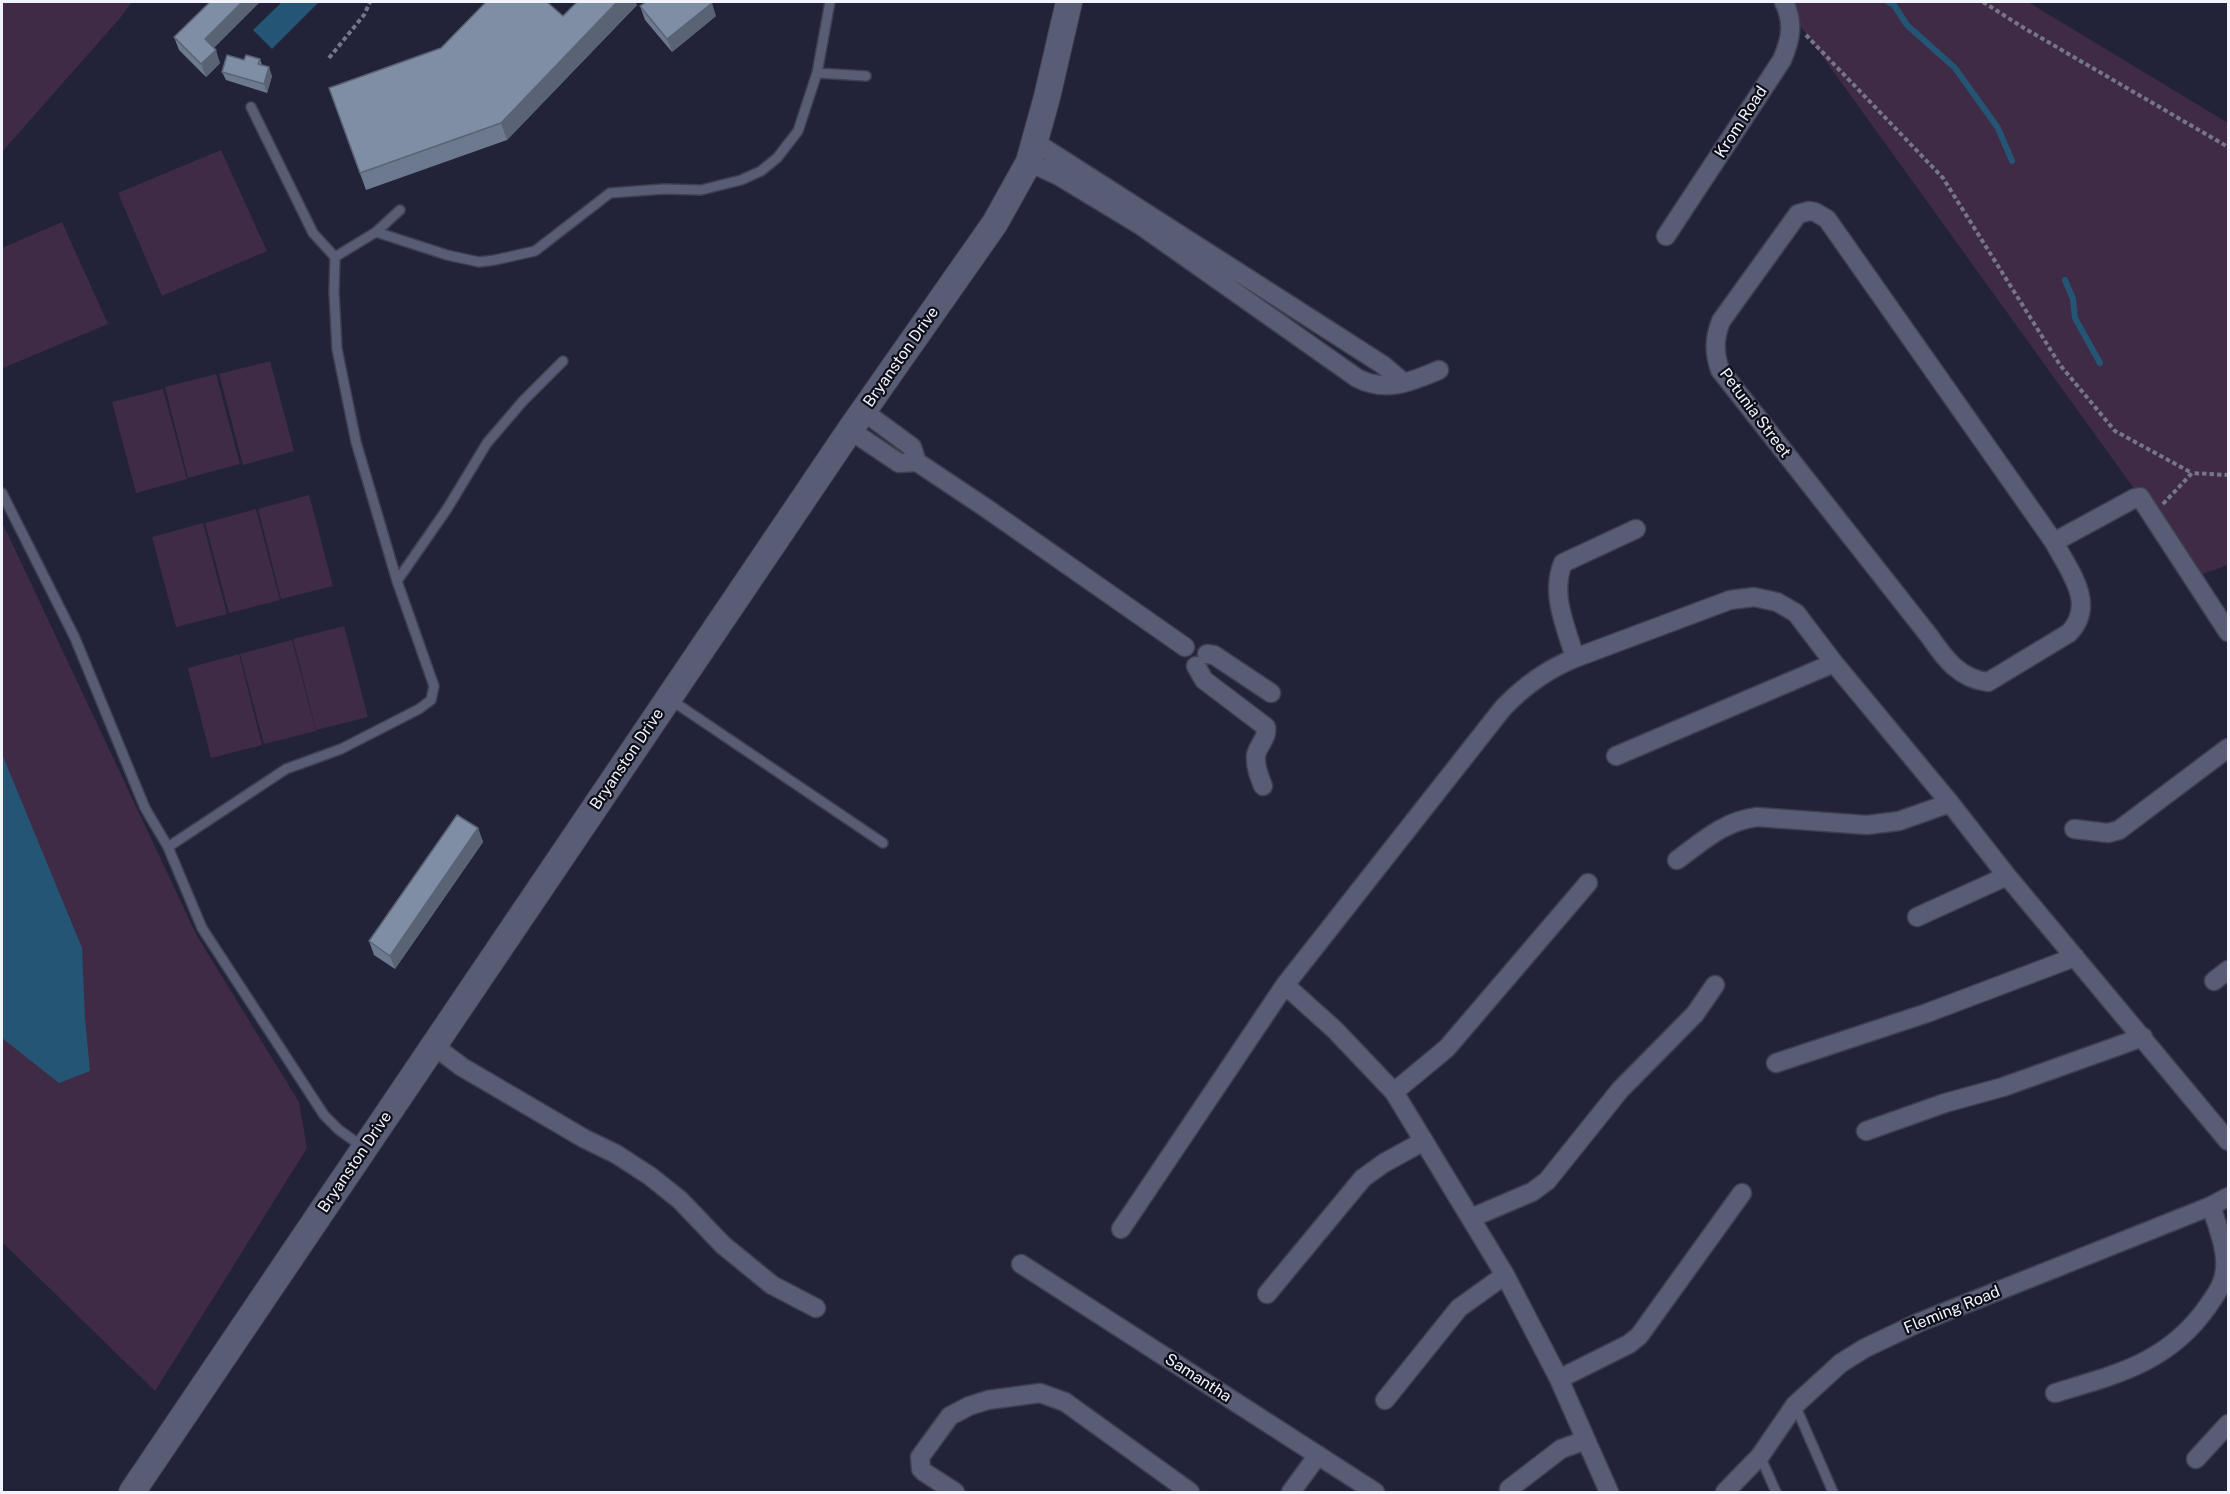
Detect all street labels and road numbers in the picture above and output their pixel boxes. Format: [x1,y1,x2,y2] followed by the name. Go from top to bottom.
[1711,83,1771,161] street label: Krom Road
[859,303,943,411] street label: Bryanston Drive
[1715,365,1795,461] street label: Petunia Street
[586,705,668,813] street label: Bryanston Drive
[314,1108,396,1216] street label: Bryanston Drive
[1901,1282,2003,1338] street label: Fleming Road
[1161,1349,1235,1407] street label: Samantha

